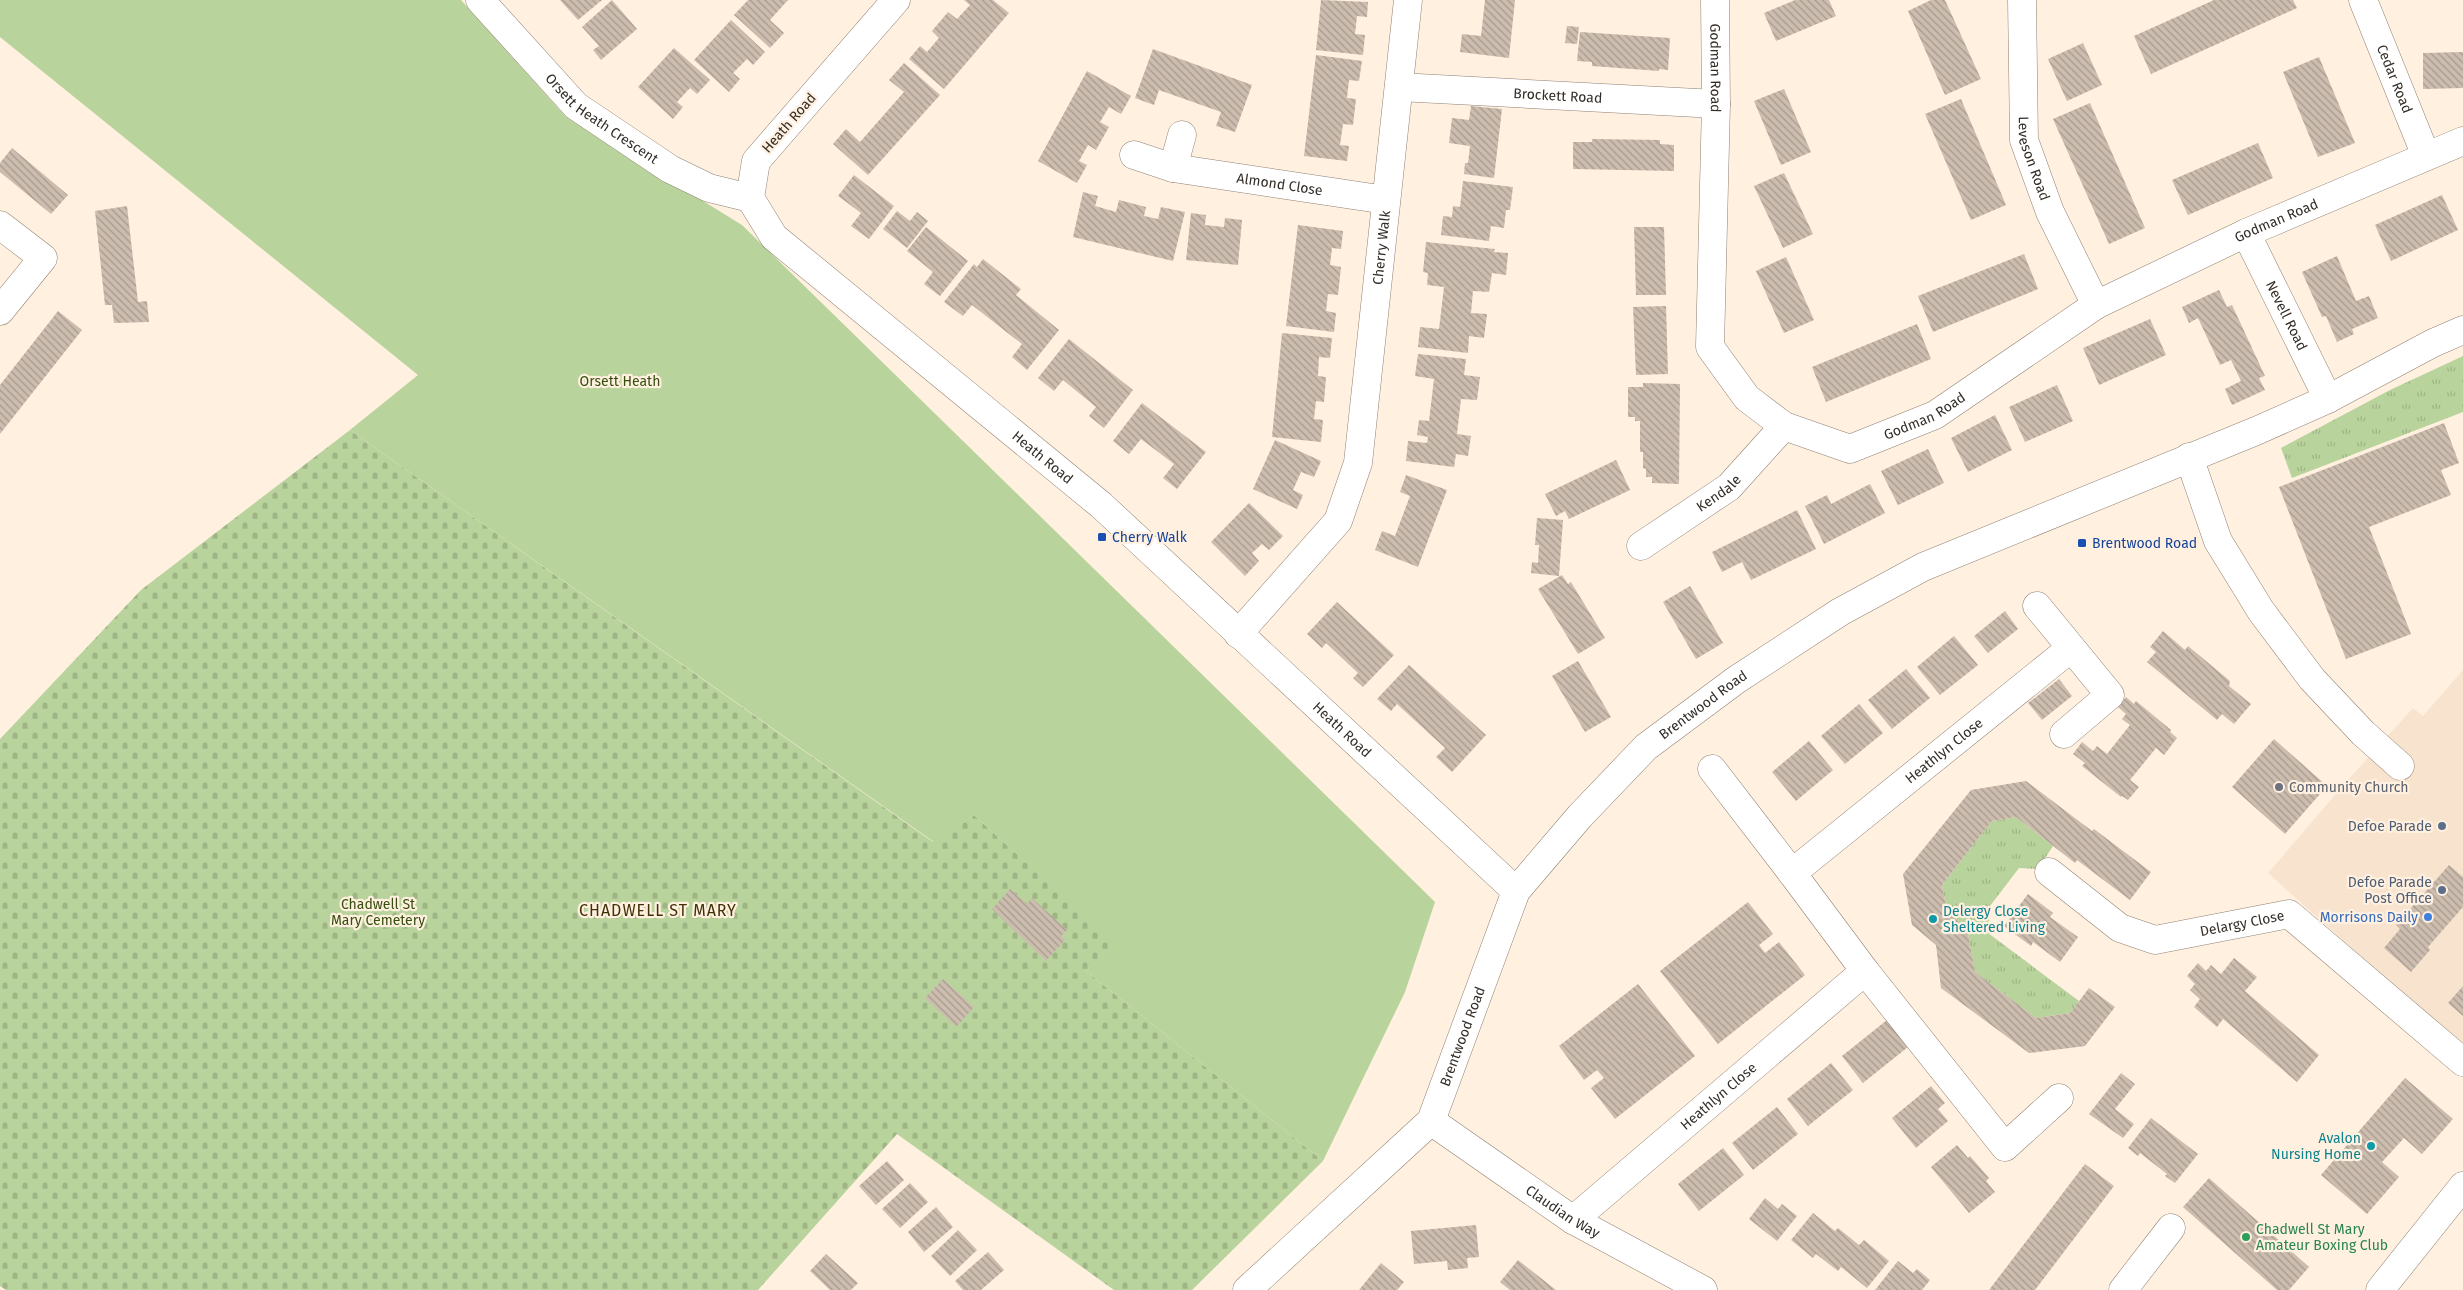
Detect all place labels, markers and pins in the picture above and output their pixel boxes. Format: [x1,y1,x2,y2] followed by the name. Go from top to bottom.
[1112,529,1188,546] place label: Cherry Walk
[1096,531,1108,543] marker: Cherry Walk
[2092,535,2197,552] place label: Brentwood Road
[2076,537,2088,549] marker: Brentwood Road
[2289,779,2409,796] place label: Community Church
[2273,781,2285,793] marker: Community Church
[2348,818,2432,835] place label: Defoe Parade
[2436,820,2448,832] marker: Defoe Parade
[2348,874,2432,907] place label: Defoe Parade Post Office
[2436,884,2448,896] marker: Defoe Parade Post Office
[1943,903,2046,936] place label: Delergy Close Sheltered Living
[2320,909,2418,926] place label: Morrisons Daily
[2422,911,2434,923] marker: Morrisons Daily
[1927,913,1939,925] marker: Delergy Close Sheltered Living
[2271,1130,2361,1163] place label: Avalon Nursing Home
[2365,1140,2377,1152] marker: Avalon Nursing Home
[2256,1221,2388,1254] place label: Chadwell St Mary Amateur Boxing Club
[2240,1231,2252,1243] marker: Chadwell St Mary Amateur Boxing Club

